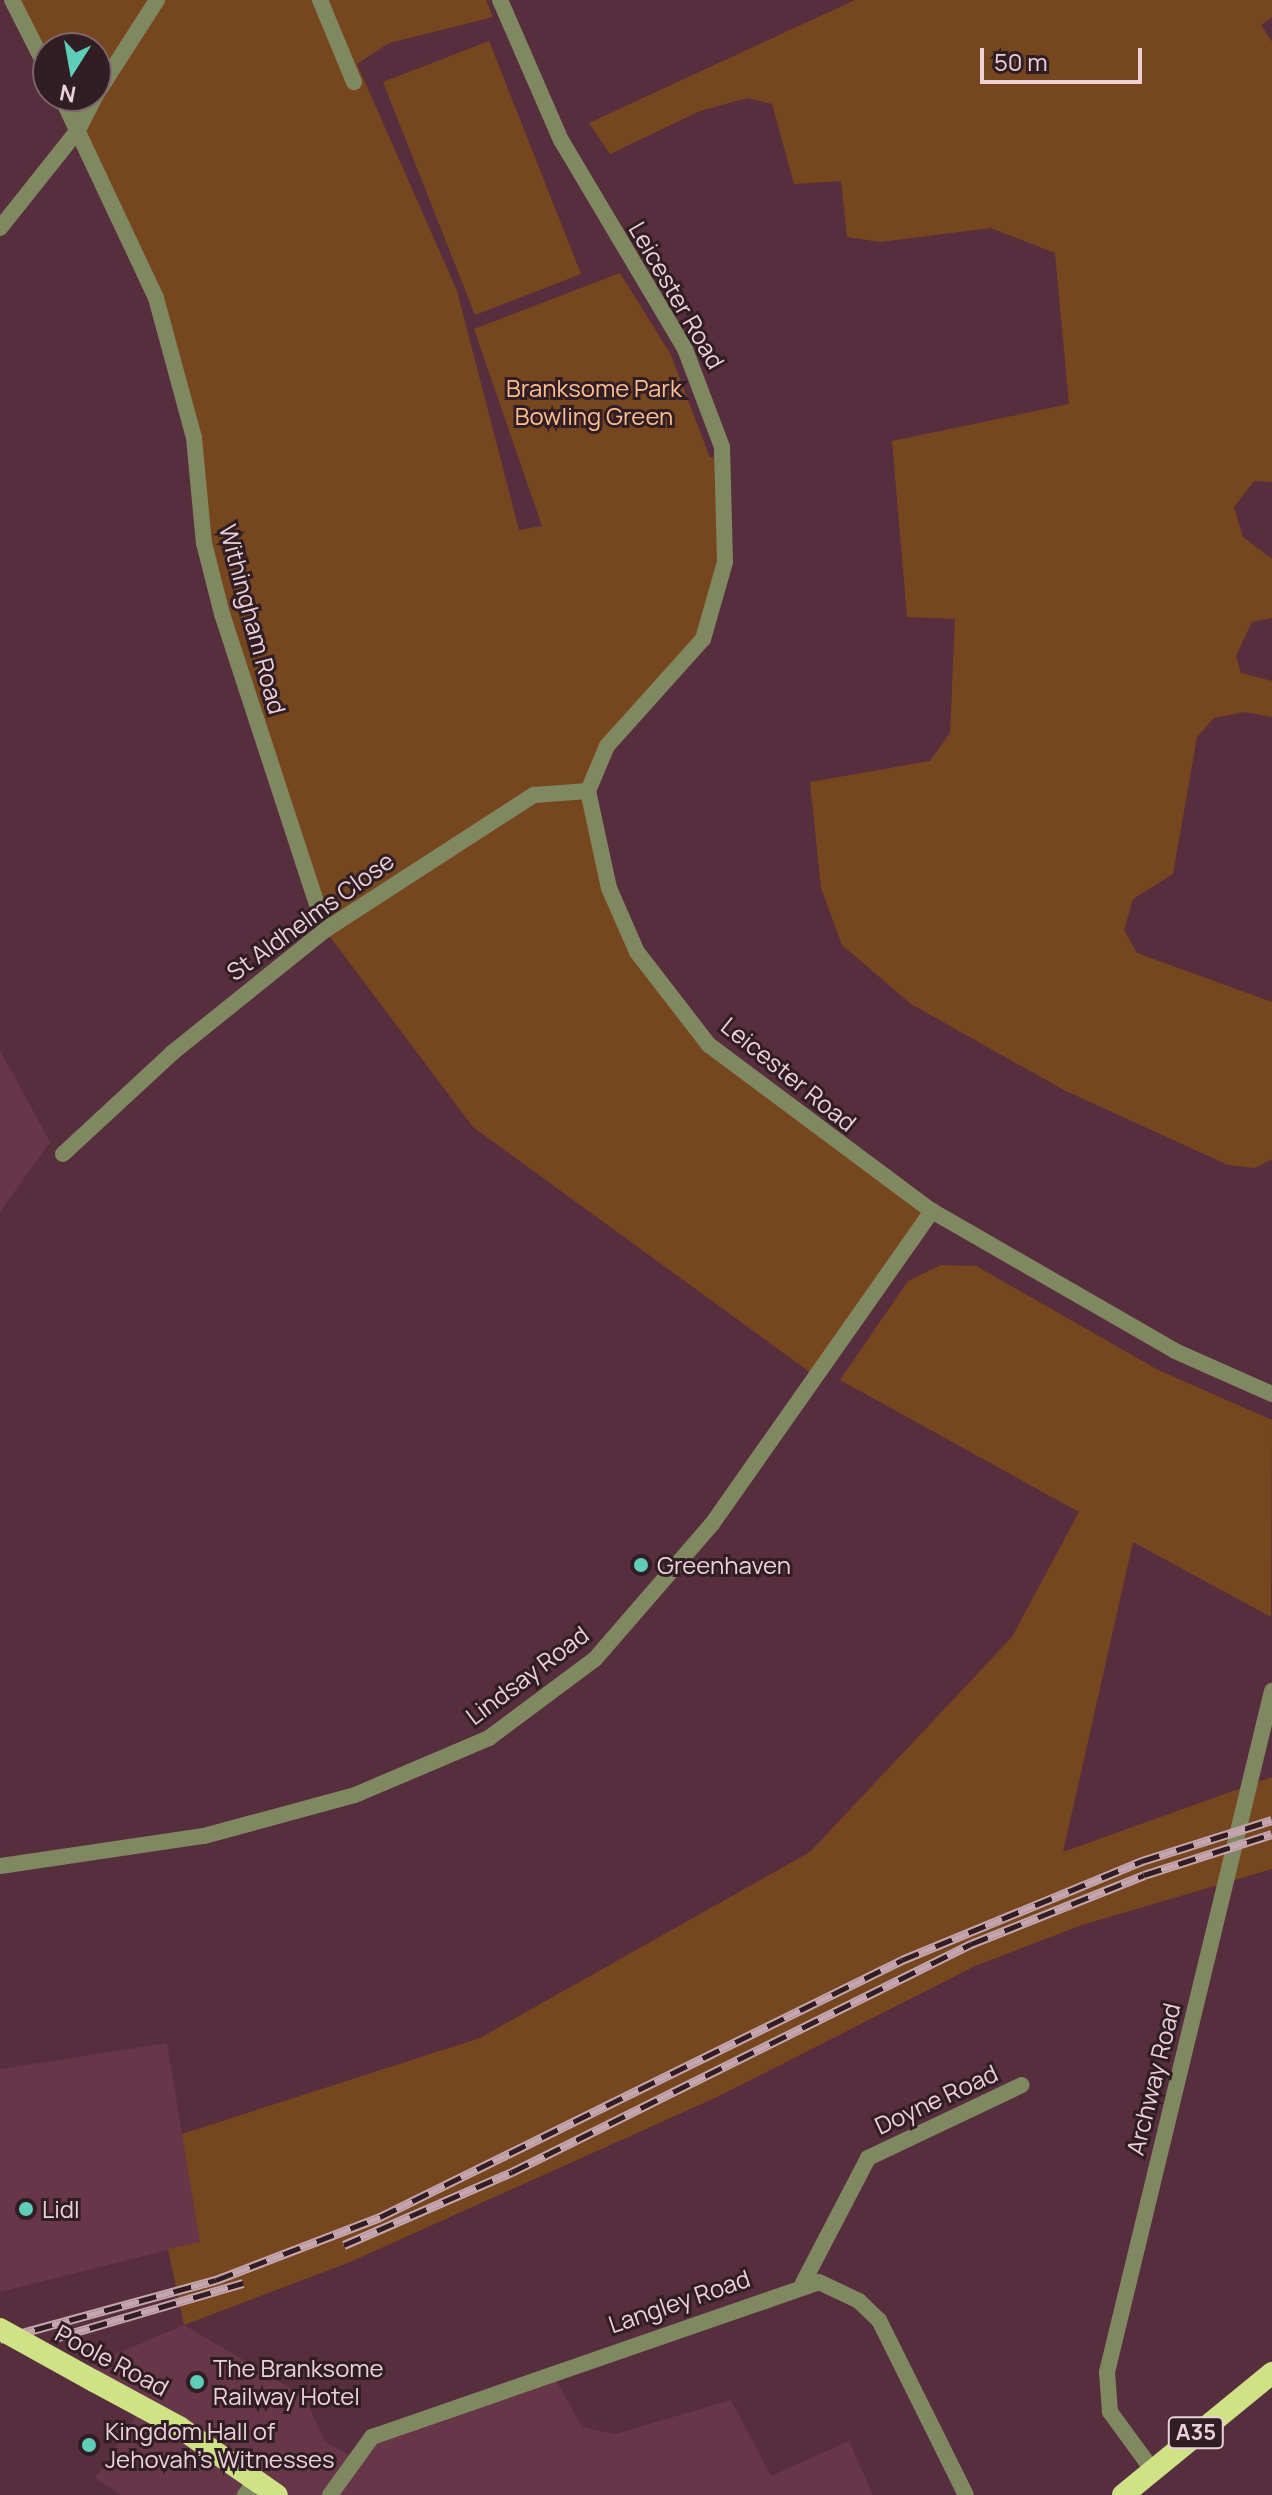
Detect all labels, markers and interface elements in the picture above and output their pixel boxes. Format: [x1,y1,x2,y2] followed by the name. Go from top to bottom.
[32,32,112,112] north arrow
[984,32,1146,82] scale bar
[994,45,1048,78] text: 50 m
[57,77,78,110] text: N
[623,216,731,374] street label: Leicester Road
[506,374,682,430] park label: Branksome Park Bowling Green
[214,521,292,717] street label: Withingham Road
[221,846,399,986] street label: St Aldhelms Close
[716,1011,862,1137] street label: Leicester Road
[657,1551,791,1579] place label: Greenhaven
[632,1556,650,1574] marker: Greenhaven
[460,1620,594,1730] street label: Lindsay Road
[1120,2000,1186,2158] street label: Archway Road
[870,2058,1002,2140] street label: Doyne Road
[42,2195,80,2223] place label: Lidl
[17,2200,35,2218] marker: Lidl
[604,2263,754,2339] street label: Langley Road
[50,2318,174,2402] street label: Poole Road
[213,2354,384,2410] place label: The Branksome Railway Hotel
[188,2373,206,2391] marker: The Branksome Railway Hotel
[1166,2415,1226,2451] road number: A35
[105,2417,335,2473] place label: Kingdom Hall of Jehovah's Witnesses
[80,2436,98,2454] marker: Kingdom Hall of Jehovah's Witnesses

